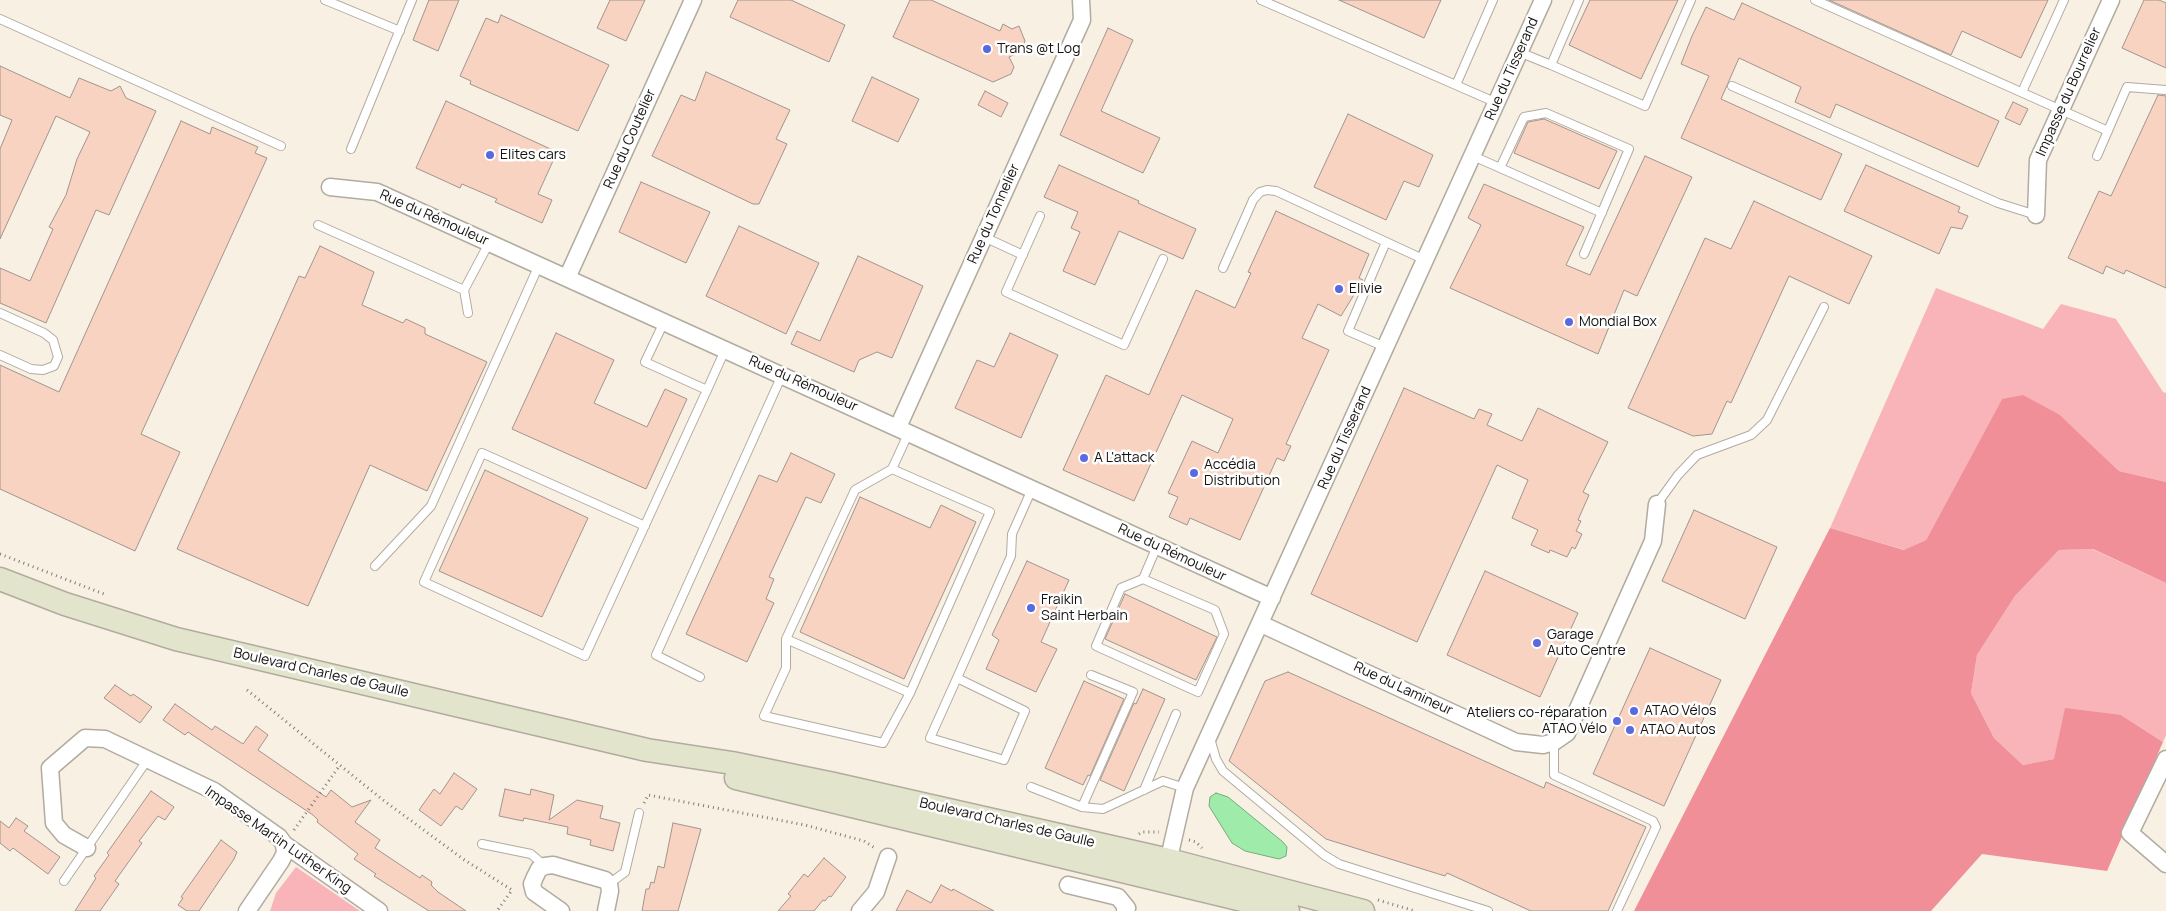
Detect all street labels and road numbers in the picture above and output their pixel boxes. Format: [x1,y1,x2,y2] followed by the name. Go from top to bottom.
[1482,15,1542,123] street label: Rue du Tisserand
[2033,25,2105,159] street label: Impasse du Bourrelier
[600,87,660,191] street label: Rue du Coutelier
[964,161,1024,267] street label: Rue du Tonnelier
[377,186,491,250] street label: Rue du Rémouleur
[746,352,860,416] street label: Rue du Rémouleur
[1315,384,1375,492] street label: Rue du Tisserand
[1115,521,1229,585] street label: Rue du Rémouleur
[232,645,410,701] street label: Boulevard Charles de Gaulle
[1351,659,1455,719] street label: Rue du Lamineur
[201,783,355,897] street label: Impasse Martin Luther King
[918,795,1096,851] street label: Boulevard Charles de Gaulle

